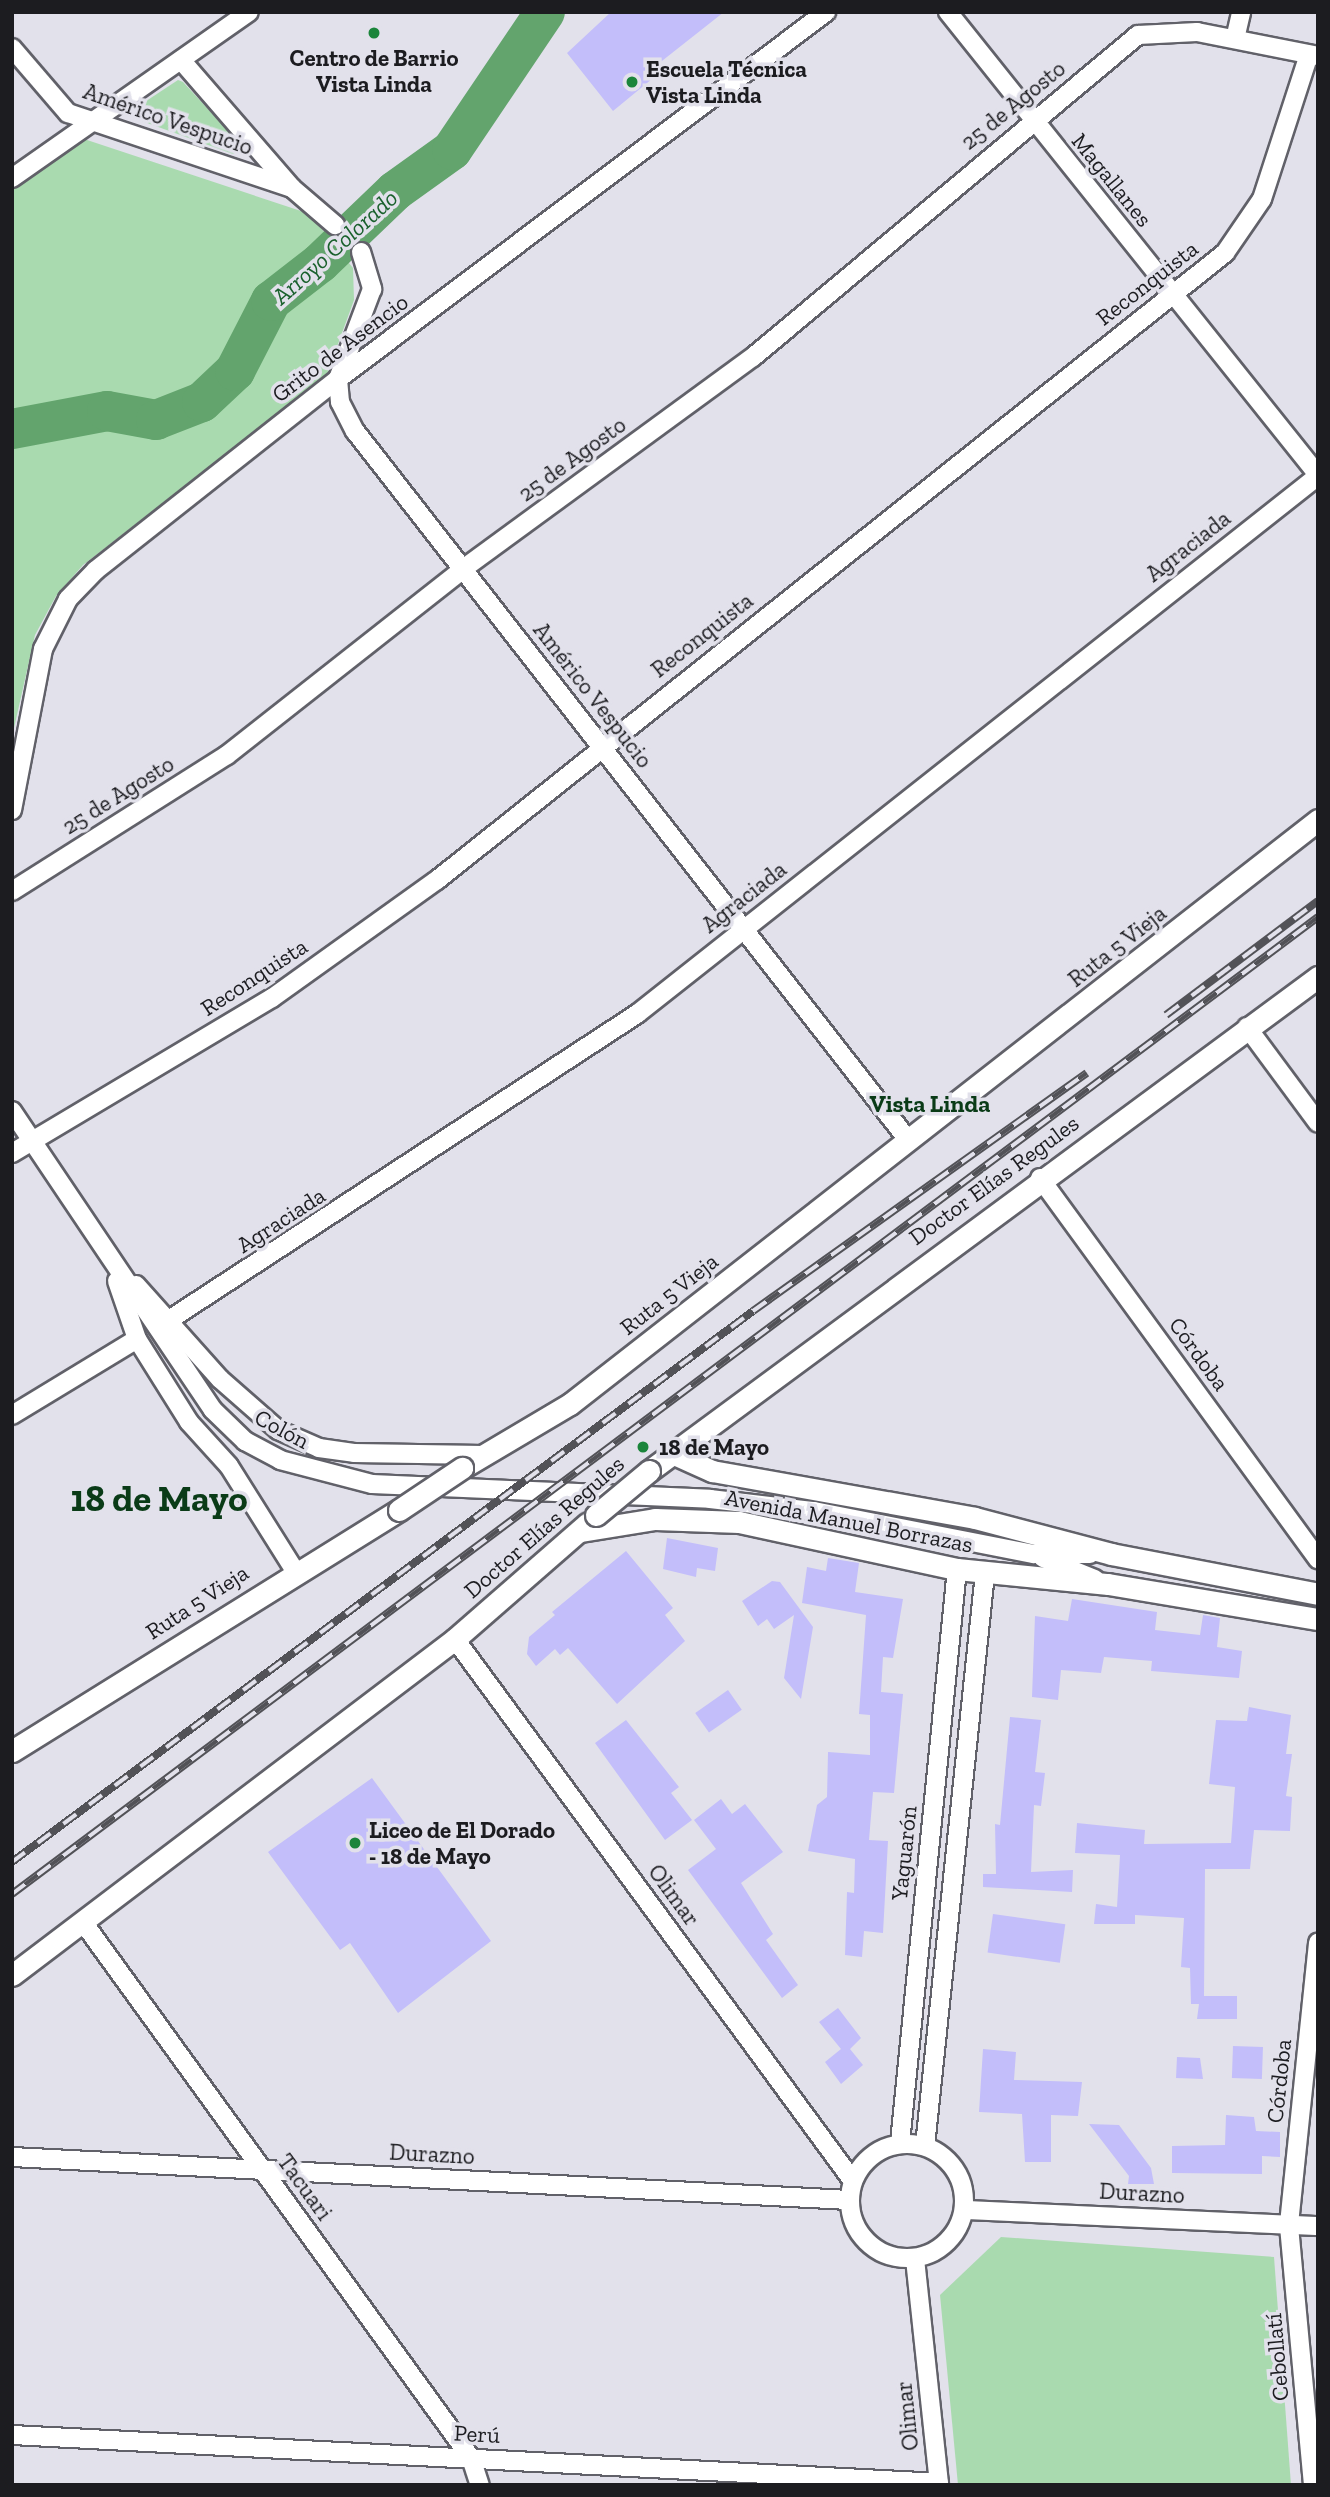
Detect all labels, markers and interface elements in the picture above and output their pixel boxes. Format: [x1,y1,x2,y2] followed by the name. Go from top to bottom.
[366,25,382,41] marker: Centro de Barrio Vista Linda
[290,44,458,98] place label: Centro de Barrio Vista Linda
[955,54,1071,156] street label: 25 de Agosto
[646,55,807,109] place label: Escuela Técnica Vista Linda
[624,74,640,90] marker: Escuela Técnica Vista Linda
[79,77,257,161] street label: Américo Vespucio
[1066,128,1158,232] street label: Magallanes
[266,183,404,311] water label: Arroyo Colorado
[1091,235,1203,331] street label: Reconquista
[266,288,414,408] street label: Grito de Asencio
[513,411,631,507] street label: 25 de Agosto
[1140,504,1236,588] street label: Agraciada
[646,587,758,683] street label: Reconquista
[527,616,659,774] street label: Américo Vespucio
[57,750,179,840] street label: 25 de Agosto
[696,855,792,939] street label: Agraciada
[1062,899,1172,993] street label: Ruta 5 Vieja
[195,932,313,1022] street label: Reconquista
[870,1090,990,1118] district label: Vista Linda
[904,1109,1084,1251] street label: Doctor Elías Regules
[232,1181,330,1259] street label: Agraciada
[614,1247,724,1341] street label: Ruta 5 Vieja
[1163,1312,1235,1396] street label: Córdoba
[250,1403,314,1455] street label: Colón
[659,1433,769,1461] place label: 18 de Mayo
[633,1437,653,1457] marker: 18 de Mayo
[458,1450,630,1604] street label: Doctor Elías Regules
[70,1476,248,1520] district label: 18 de Mayo
[723,1483,975,1559] street label: Avenida Manuel Borrazas
[140,1558,254,1646] street label: Ruta 5 Vieja
[885,1804,923,1902] street label: Yaguarón
[369,1816,555,1870] place label: Liceo de El Dorado - 18 de Mayo
[347,1835,363,1851] marker: Liceo de El Dorado - 18 de Mayo
[642,1859,706,1931] street label: Olimar
[1261,2038,1297,2124] street label: Córdoba
[389,2138,475,2170] street label: Durazno
[272,2148,338,2226] street label: Tacuari
[1099,2177,1185,2209] street label: Durazno
[1259,2312,1295,2402] street label: Cebollatí
[890,2380,924,2452] street label: Olimar
[453,2419,501,2449] street label: Perú

